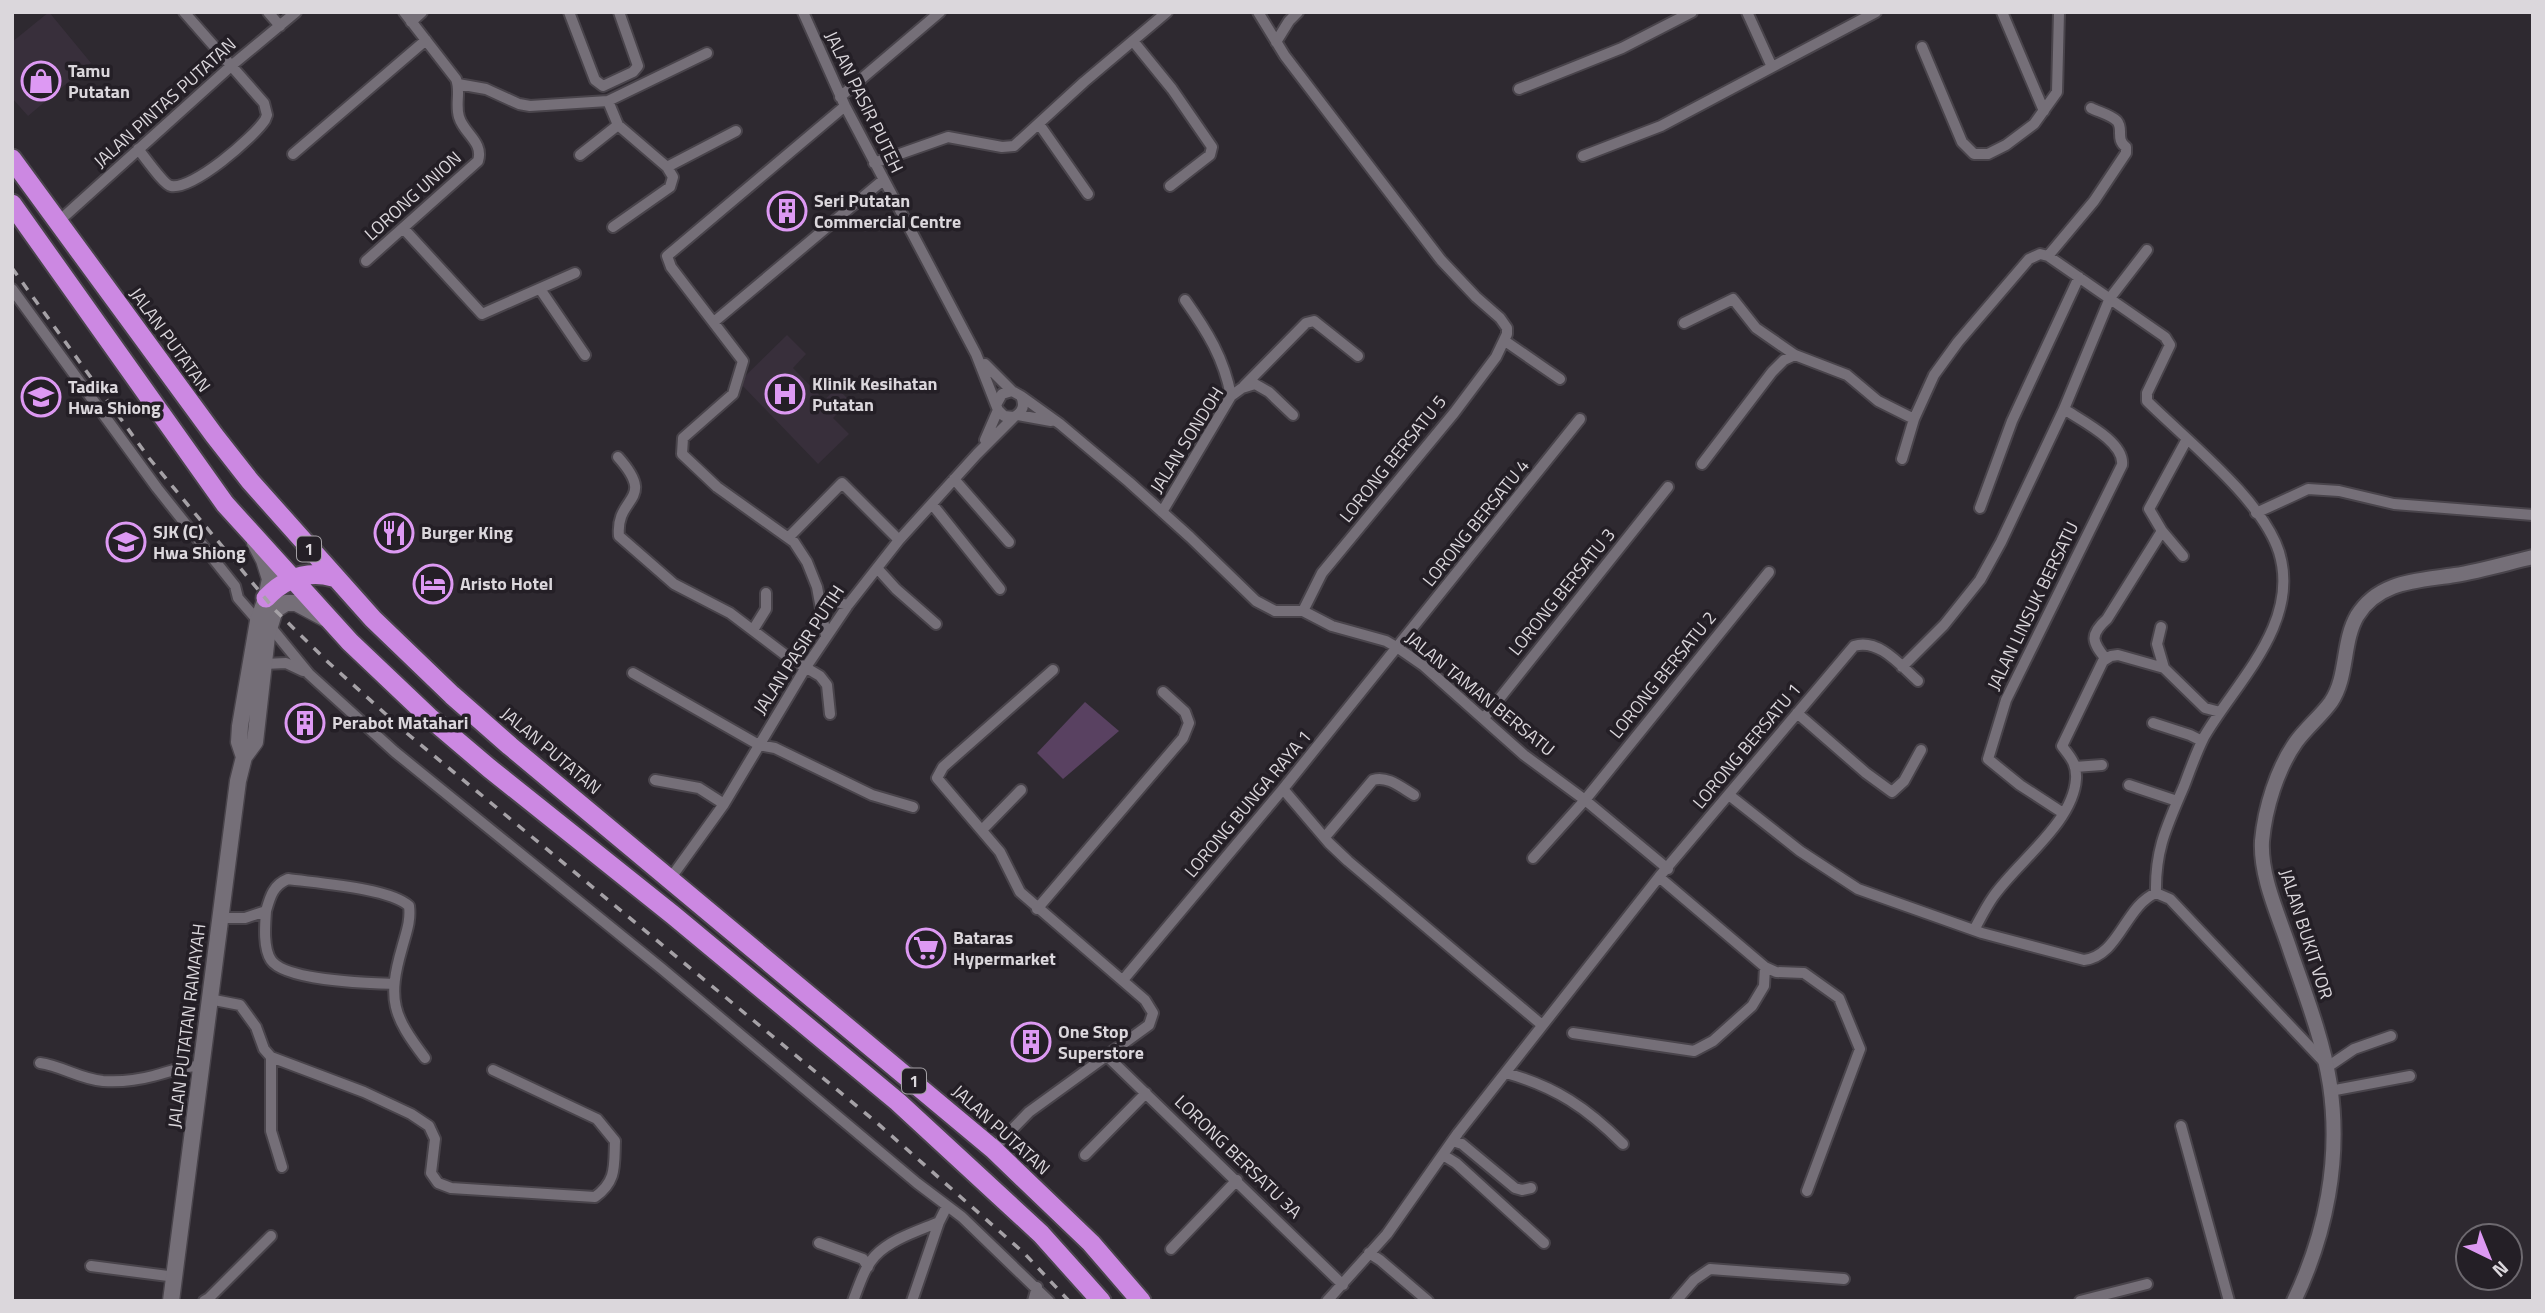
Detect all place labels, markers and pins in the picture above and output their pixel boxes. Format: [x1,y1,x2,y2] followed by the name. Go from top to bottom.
[68,57,130,105] place label: Tamu Putatan
[20,60,62,102] shop icon: Tamu Putatan
[814,187,961,235] place label: Seri Putatan Commercial Centre
[766,190,808,232] building icon: Seri Putatan Commercial Centre
[812,370,938,418] place label: Klinik Kesihatan Putatan
[68,373,161,421] place label: Tadika Hwa Shiong
[764,373,806,415] hospital icon: Klinik Kesihatan Putatan
[20,376,62,418] school or university icon: Tadika Hwa Shiong
[373,512,415,554] restaurant icon: Burger King
[153,518,246,566] place label: SJK (C) Hwa Shiong
[421,519,513,546] place label: Burger King
[105,521,147,563] school or university icon: SJK (C) Hwa Shiong
[412,563,454,605] hotel icon: Aristo Hotel
[460,570,553,597] place label: Aristo Hotel
[284,702,326,744] building icon: Perabot Matahari
[332,709,468,736] place label: Perabot Matahari
[953,924,1056,972] place label: Bataras Hypermarket
[905,927,947,969] supermarket icon: Bataras Hypermarket
[1058,1018,1144,1066] place label: One Stop Superstore
[1010,1021,1052,1063] building icon: One Stop Superstore

